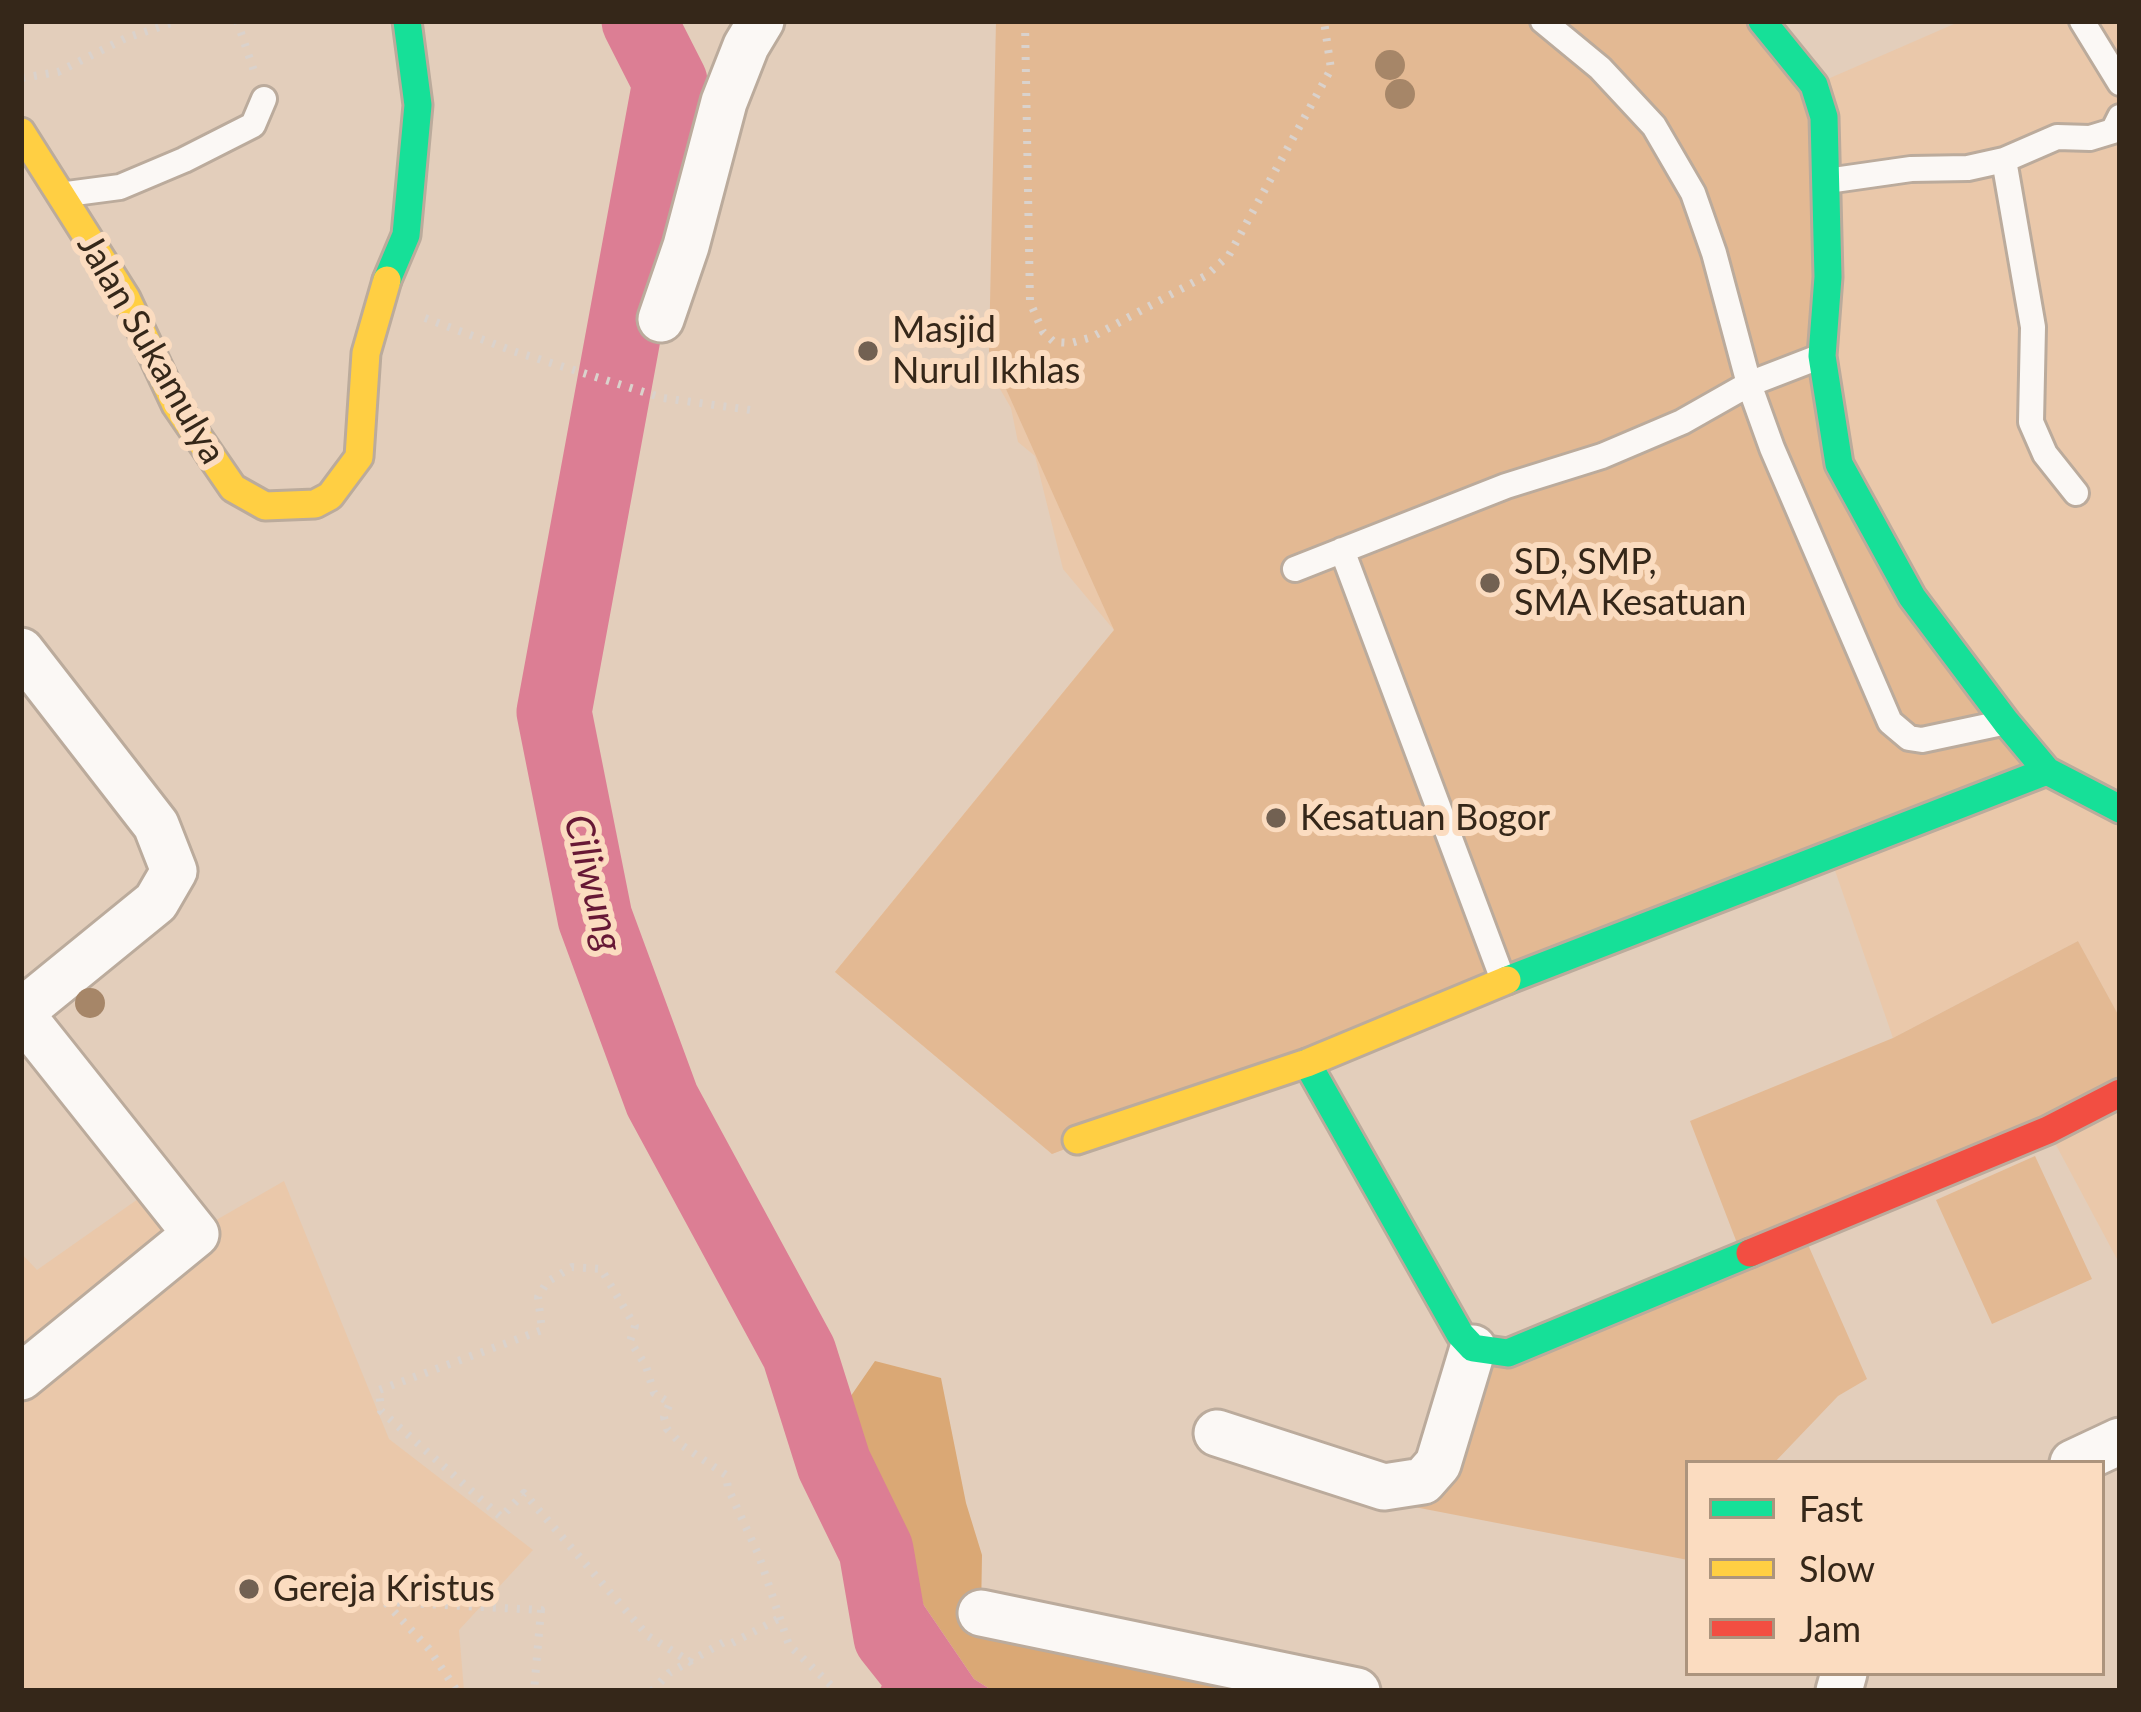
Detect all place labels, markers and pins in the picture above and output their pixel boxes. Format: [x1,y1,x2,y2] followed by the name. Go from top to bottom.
[892,308,1080,393] place label: Masjid Nurul Ikhlas
[855,338,881,364] marker: Masjid Nurul Ikhlas
[1514,540,1746,625] place label: SD, SMP, SMA Kesatuan
[1477,570,1503,596] marker: SD, SMP, SMA Kesatuan
[1300,796,1550,840] place label: Kesatuan Bogor
[1263,805,1289,831] marker: Kesatuan Bogor
[273,1567,495,1611] place label: Gereja Kristus
[236,1576,262,1602] marker: Gereja Kristus

